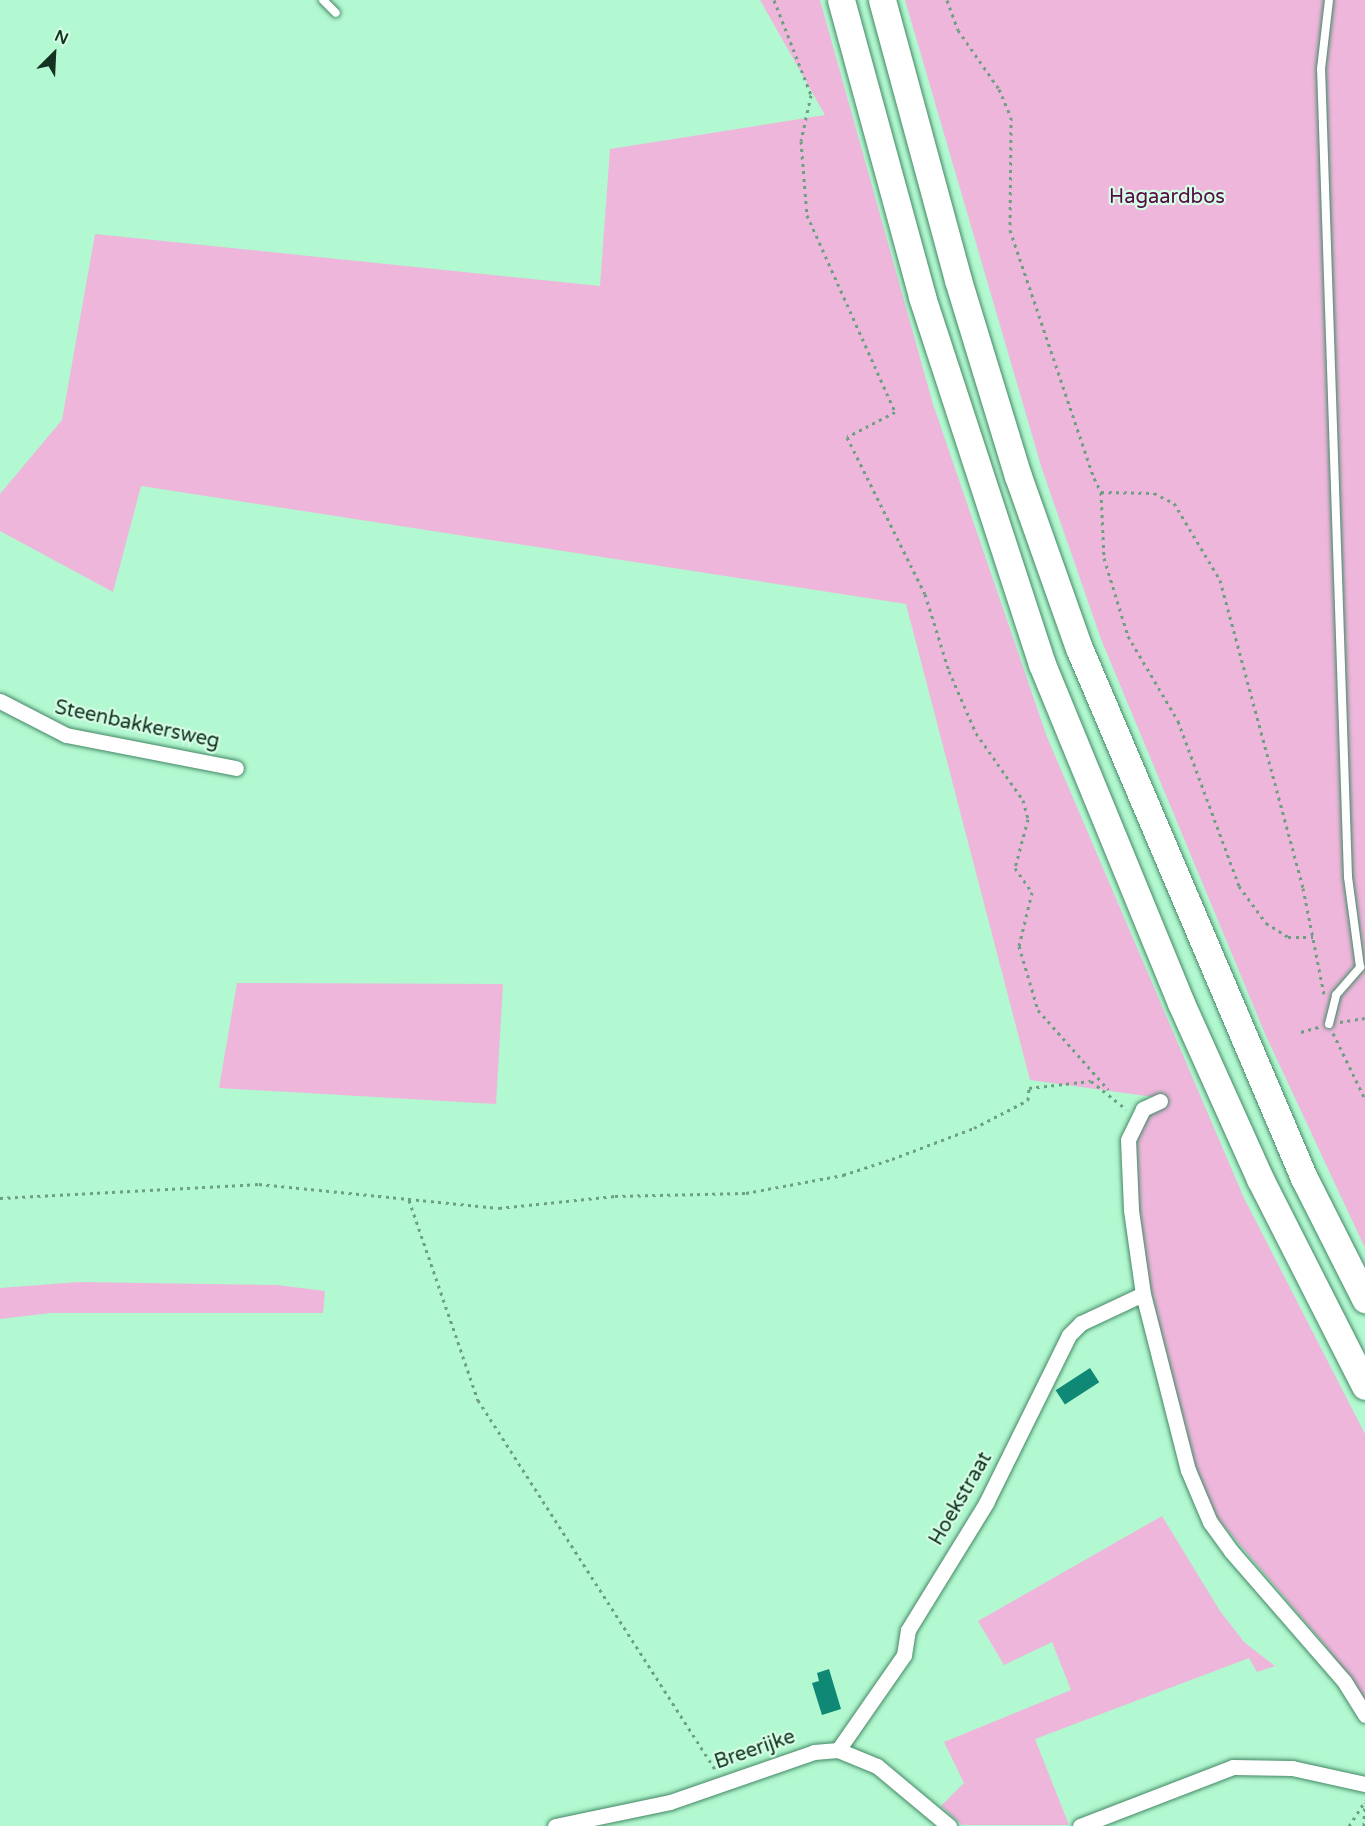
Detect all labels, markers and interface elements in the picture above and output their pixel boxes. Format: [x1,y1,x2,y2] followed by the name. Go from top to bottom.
[24,24,84,84] north arrow
[51,26,71,49] text: N
[1109,185,1225,209] park label: Hagaardbos
[52,696,222,754] street label: Steenbakkersweg
[925,1448,997,1550] street label: Hoekstraat
[712,1725,798,1775] street label: Breerijke

